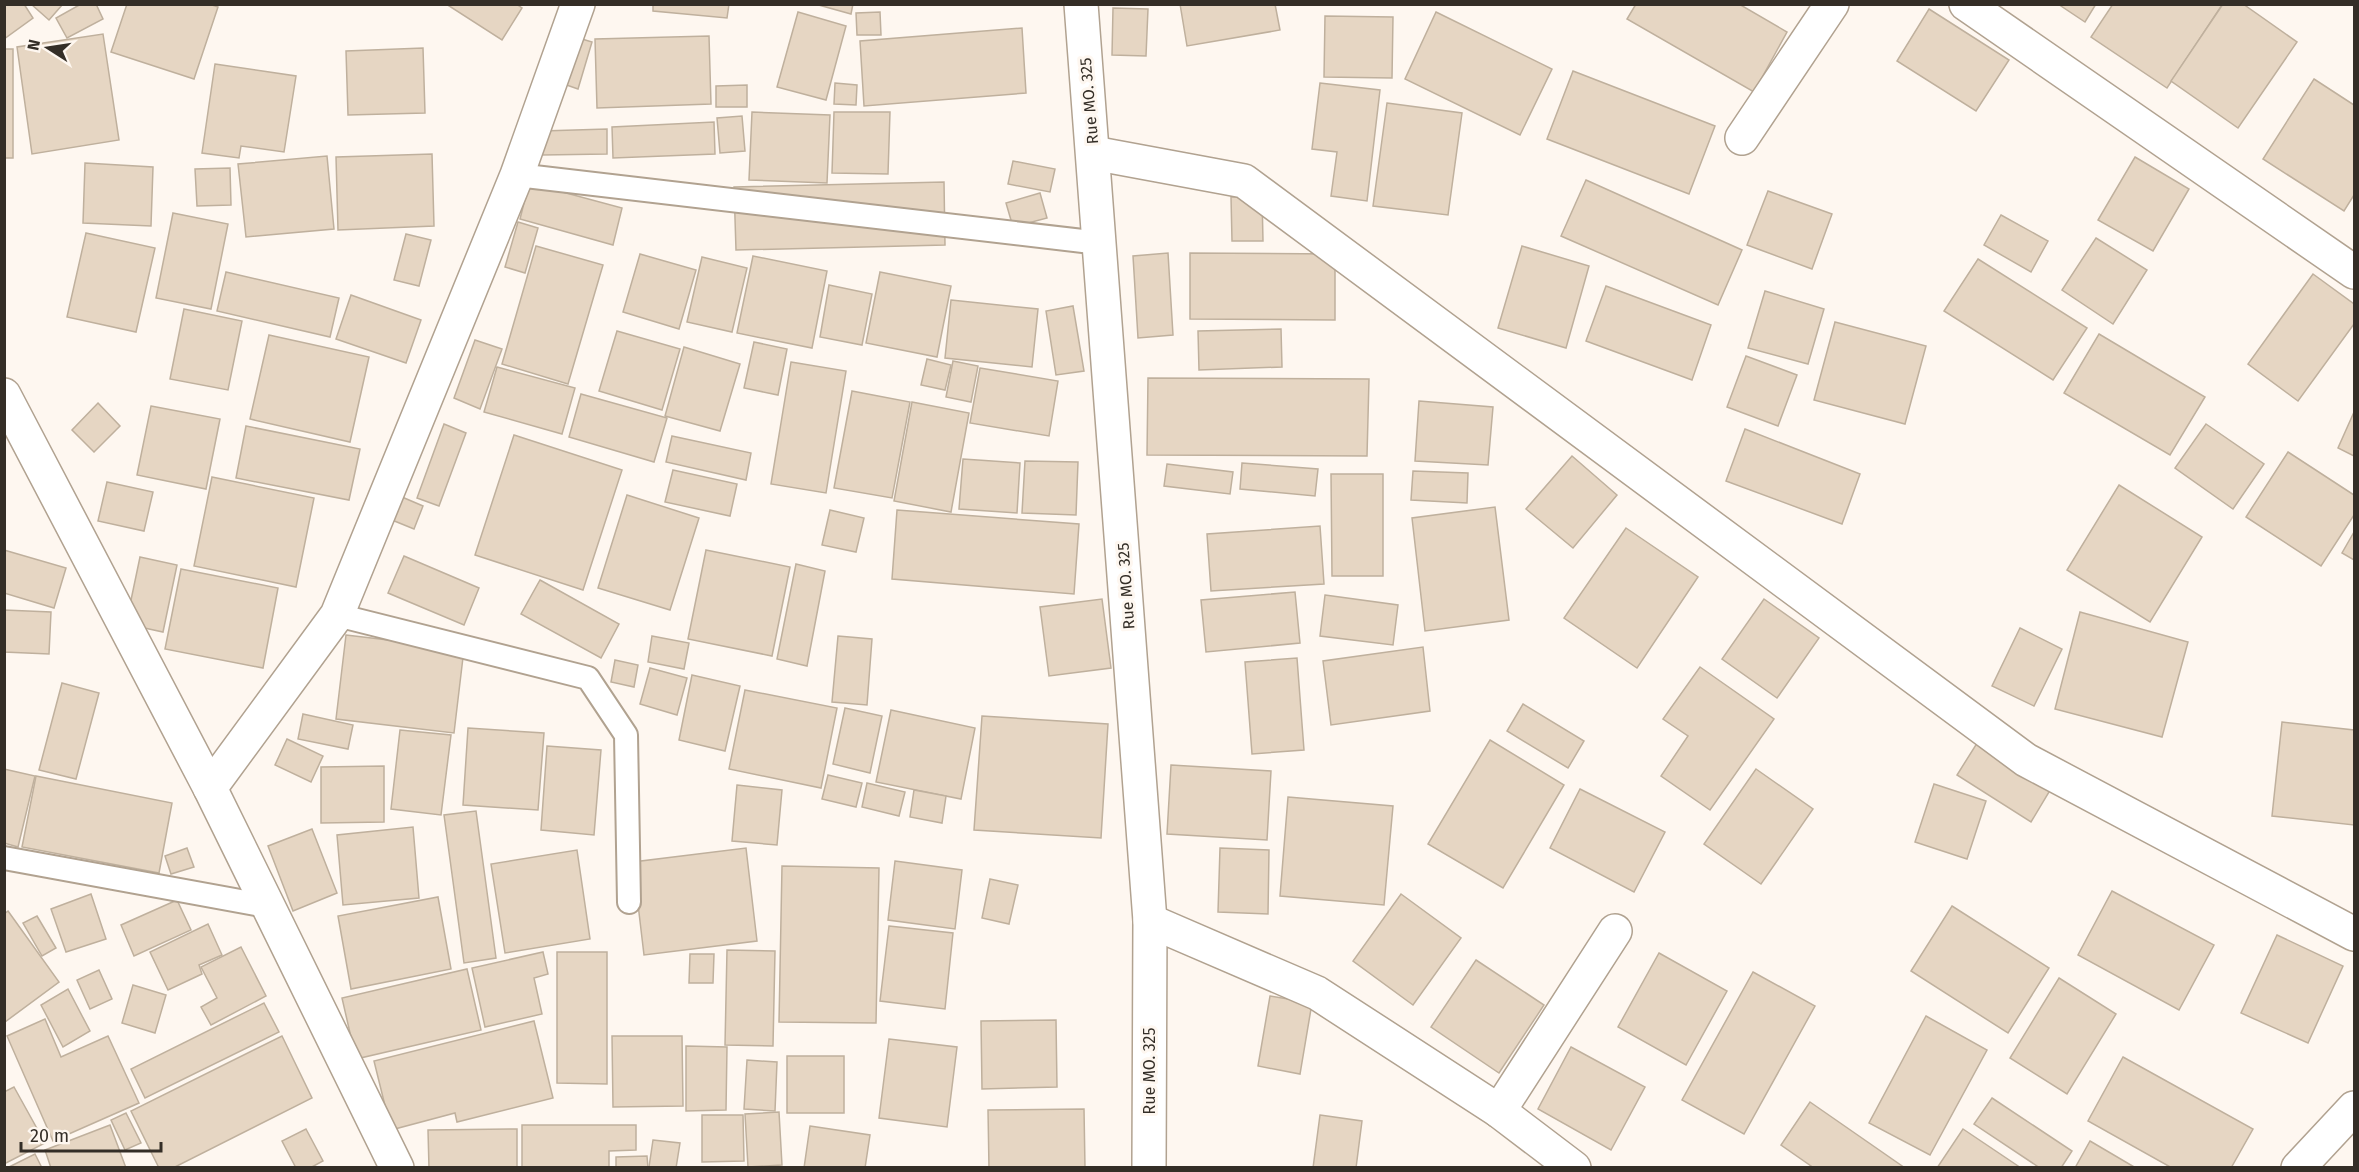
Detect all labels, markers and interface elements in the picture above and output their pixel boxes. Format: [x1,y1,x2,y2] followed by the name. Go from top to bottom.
[18,18,78,78] north arrow
[23,38,44,52] text: N
[1076,57,1102,145] street label: Rue MO. 325
[1113,542,1139,630] street label: Rue MO. 325
[1140,1028,1159,1114] street label: Rue MO. 325
[21,1115,160,1153] scale bar
[30,1125,69,1147] text: 20 m

